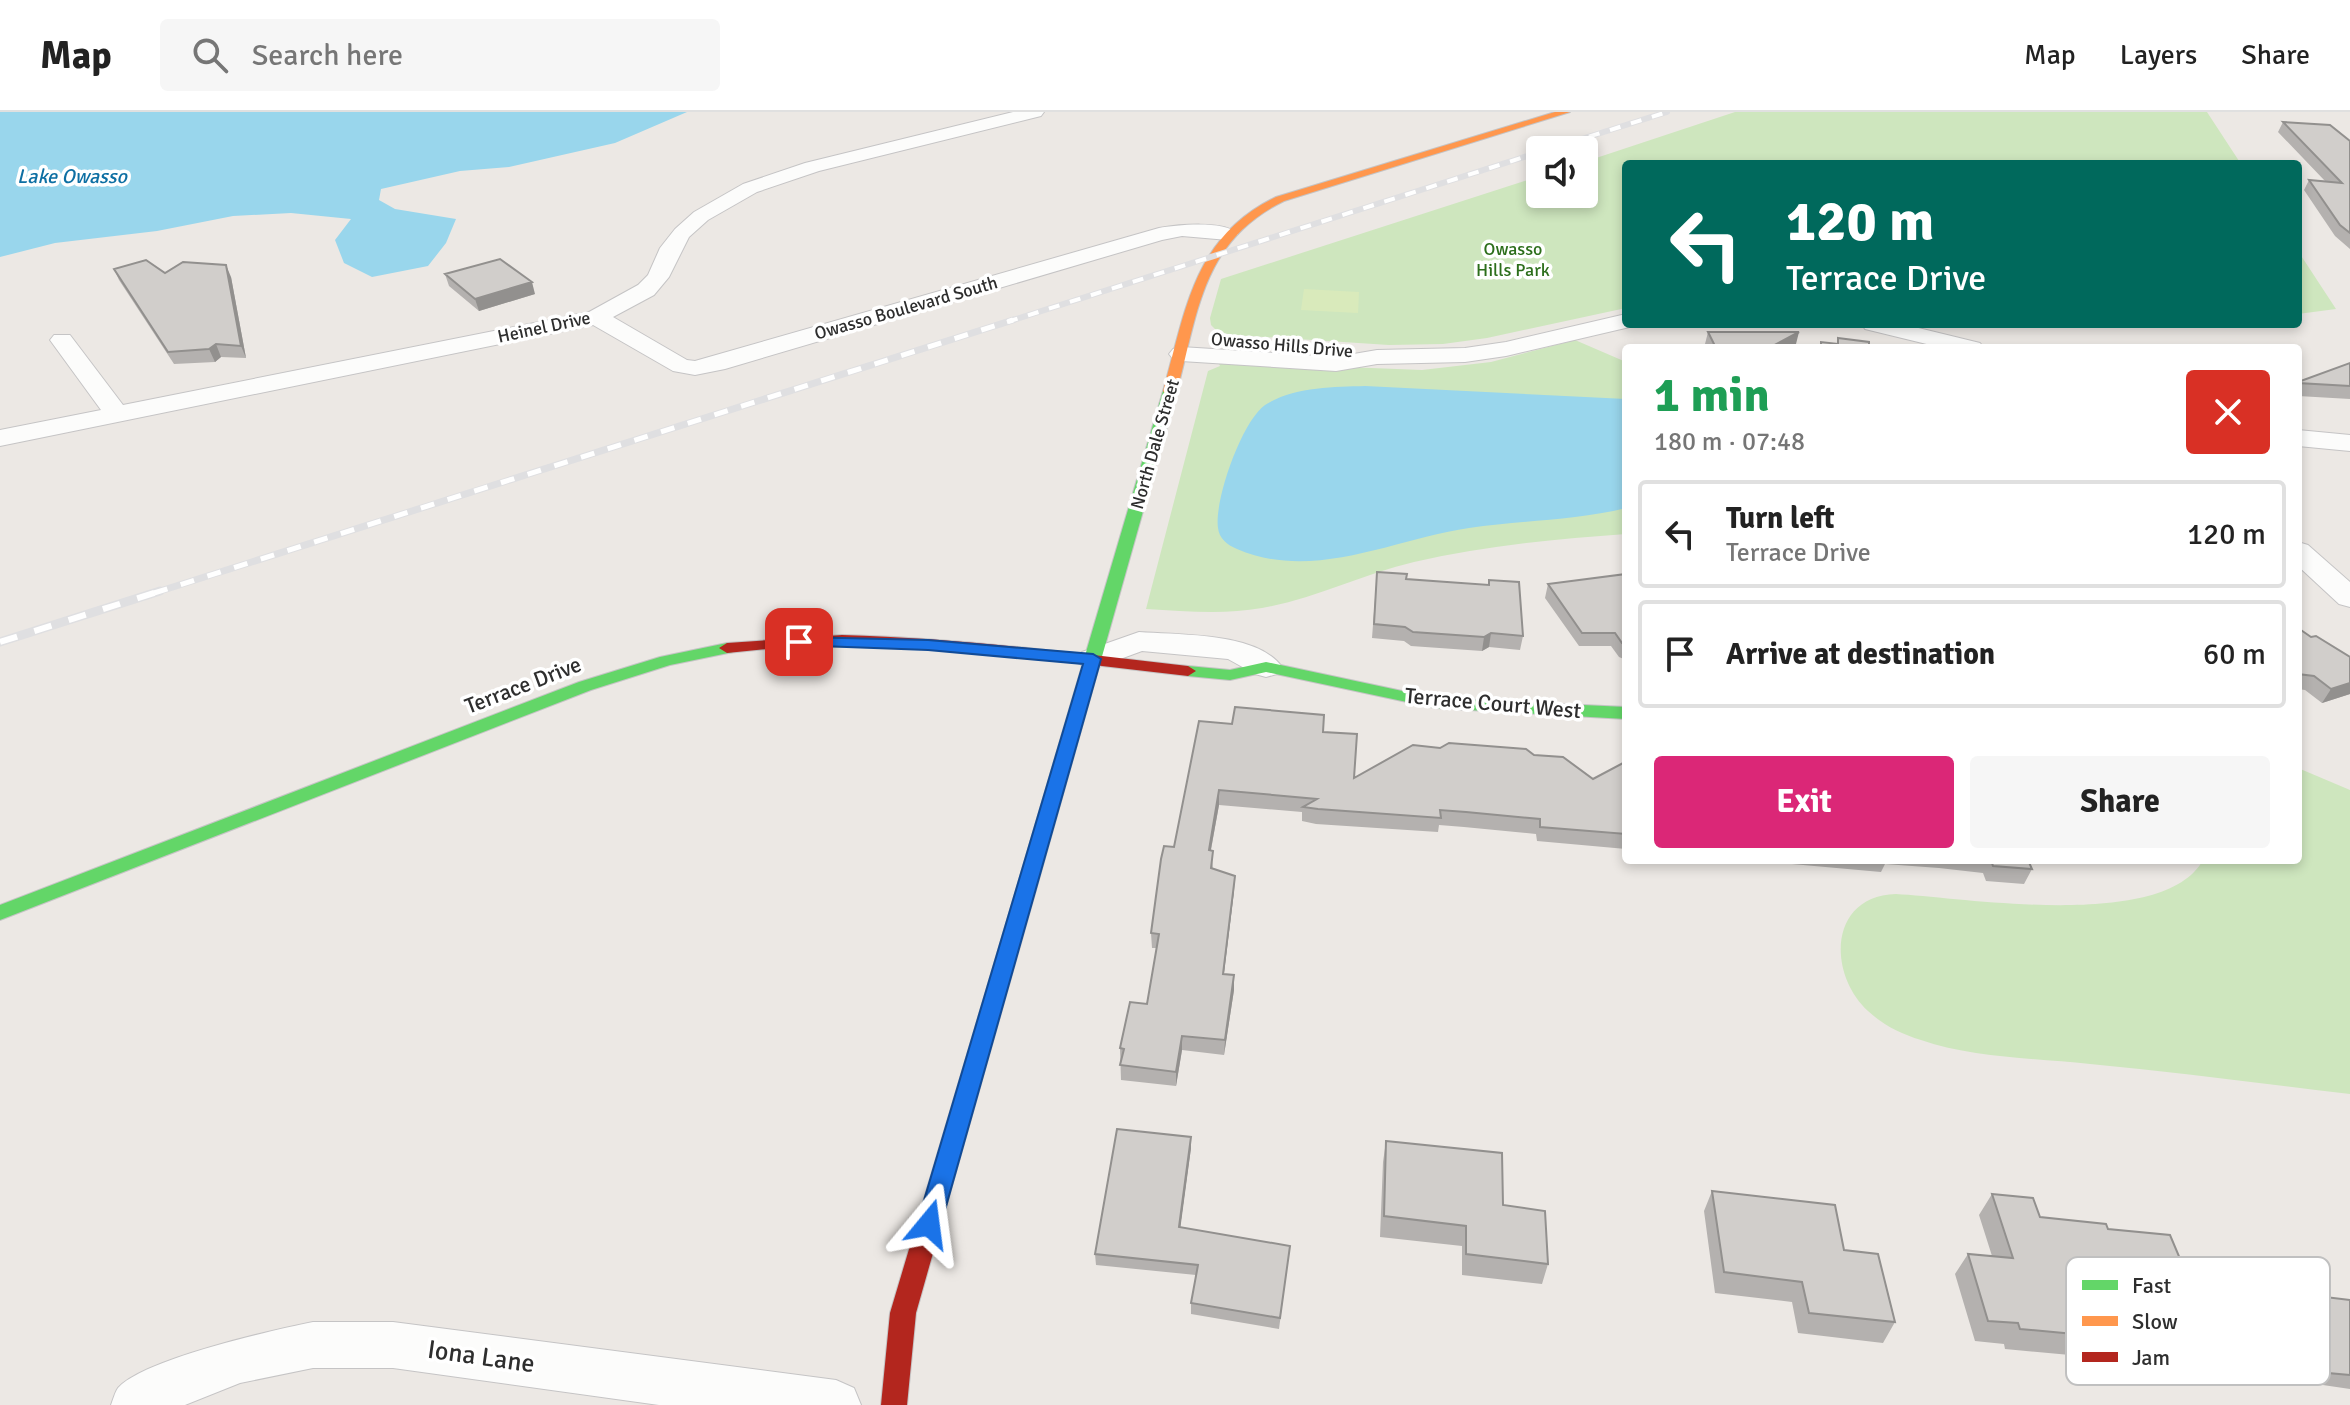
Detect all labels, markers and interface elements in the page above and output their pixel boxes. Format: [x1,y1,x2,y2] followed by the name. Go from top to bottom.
[160,19,720,91] search box
[40,32,112,79] text: Map
[188,33,232,77] icon: search
[252,37,403,74] text: Search here
[2024,38,2076,72] text: Map
[2120,38,2197,72] text: Layers
[2241,38,2310,72] text: Share
[1526,136,1598,208] map controls
[1526,136,1598,208] button: sound
[17,164,129,189] water label: Lake Owasso
[1786,187,1934,256] text: 120 m
[1654,192,1758,296] icon: left
[1476,238,1550,281] park label: Owasso Hills Park
[1786,256,1986,301] text: Terrace Drive
[812,271,1000,345] street label: Owasso Boulevard South
[496,306,592,348] street label: Heinel Drive
[1210,328,1354,362] street label: Owasso Hills Drive
[1654,366,1770,425] text: 1 min
[2186,370,2270,454] button: close
[1126,376,1184,512] street label: North Dale Street
[1654,426,1805,458] text: 180 m · 07:48
[1726,500,1835,537] text: Turn left
[1658,512,1702,556] icon: left
[2187,516,2266,553] text: 120 m
[1726,537,1871,569] text: Terrace Drive
[765,608,833,676] pin
[777,620,821,664] icon: arrive
[1658,632,1702,676] icon: arrive
[1726,636,1995,673] text: Arrive at destination
[2203,636,2266,673] text: 60 m
[461,650,585,720] street label: Terrace Drive
[1404,682,1583,724] street label: Terrace Court West
[1654,756,1954,848] button: Exit
[1970,756,2270,848] button: Share
[887,1182,971,1266] position arrow
[2066,1257,2330,1385] legend
[2132,1272,2172,1299] text: Fast
[2132,1308,2178,1335] text: Slow
[425,1334,537,1380] street label: Iona Lane
[2132,1344,2170,1371] text: Jam

